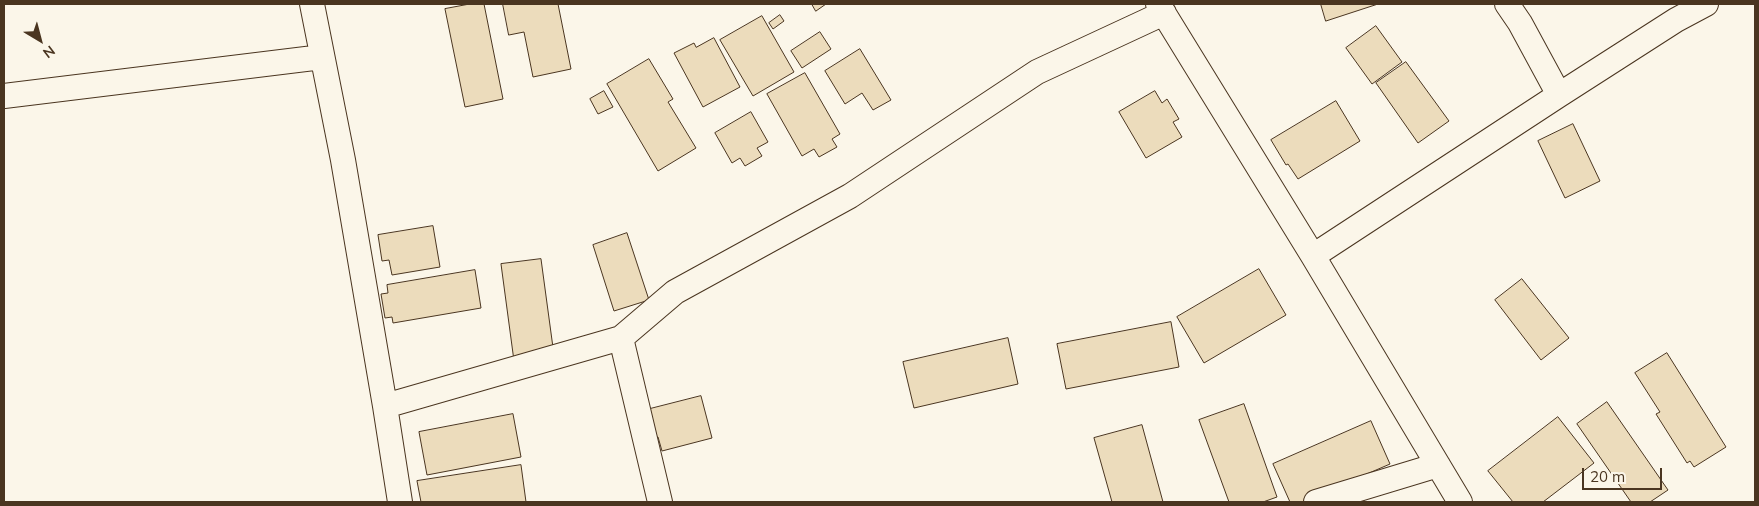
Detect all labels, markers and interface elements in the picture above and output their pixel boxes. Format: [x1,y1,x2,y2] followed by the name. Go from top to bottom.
[15,15,65,65] north arrow
[39,42,59,62] text: N
[1584,458,1664,490] scale bar
[1590,467,1625,486] text: 20 m

